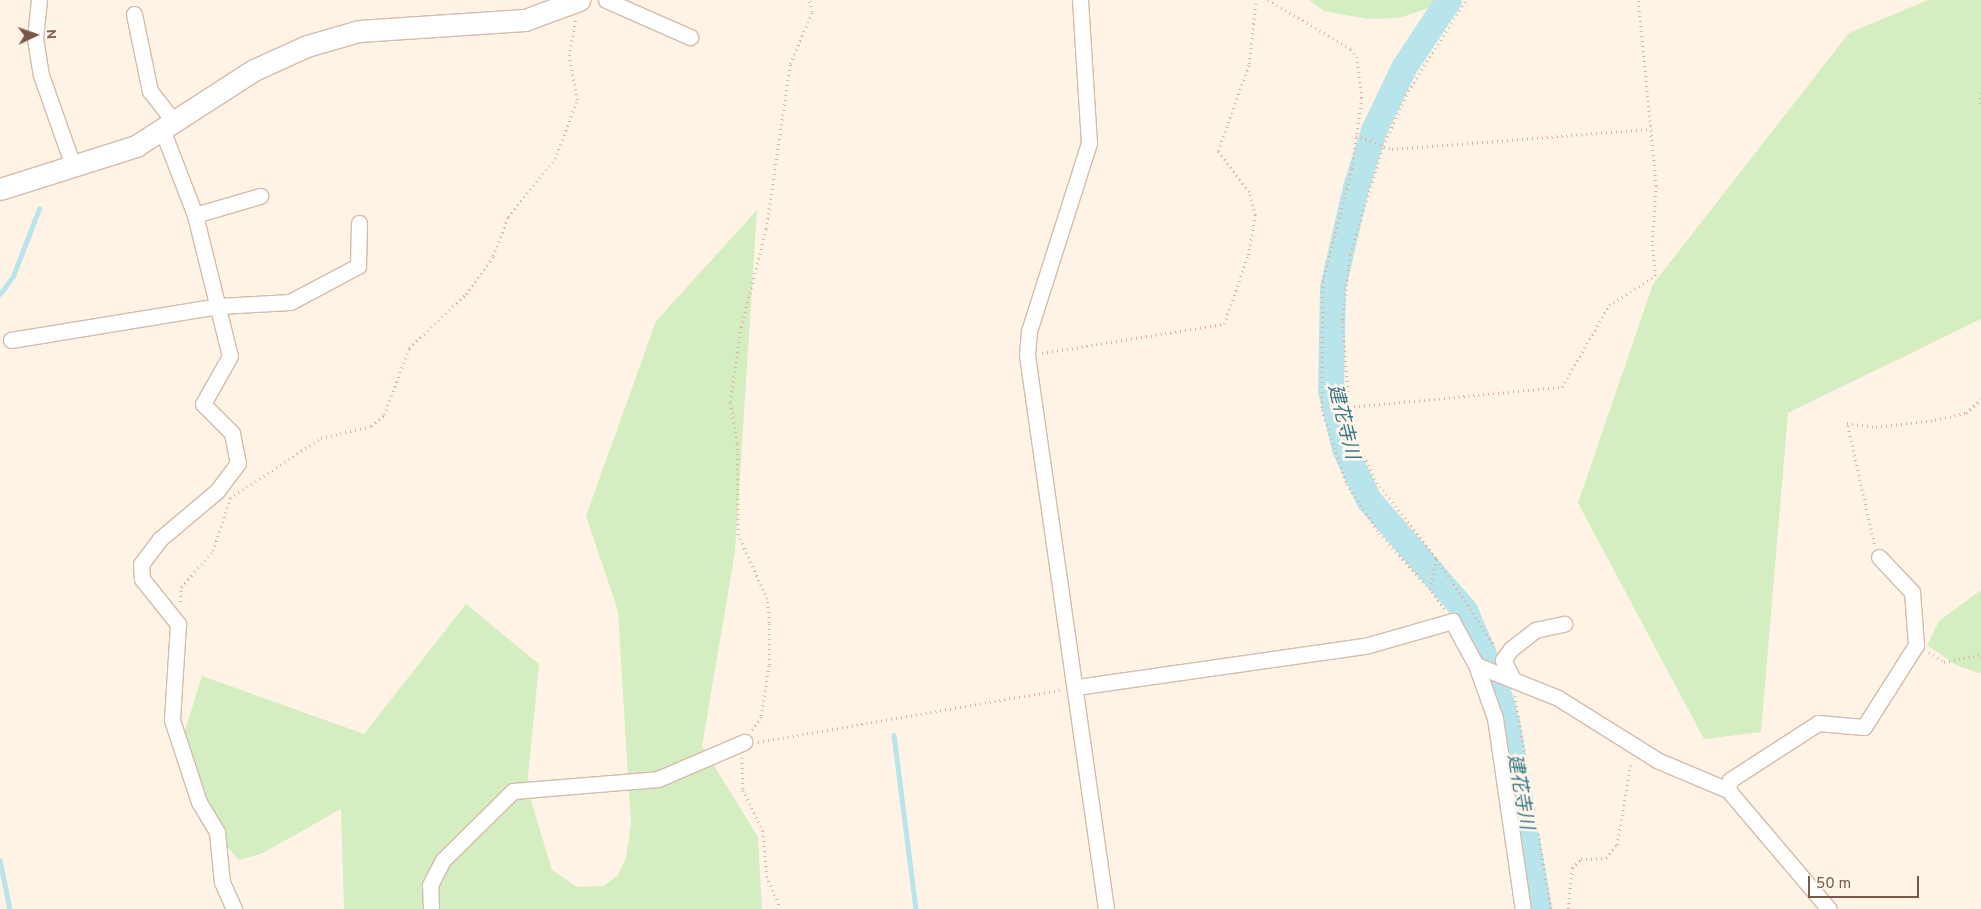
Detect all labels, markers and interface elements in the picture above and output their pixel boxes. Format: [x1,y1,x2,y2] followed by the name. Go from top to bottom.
[10,10,60,60] north arrow
[42,29,59,40] text: N
[1322,382,1362,462] water label: 建花寺川
[1501,753,1537,831] water label: 建花寺川
[1811,866,1922,898] scale bar
[1816,875,1851,894] text: 50 m

